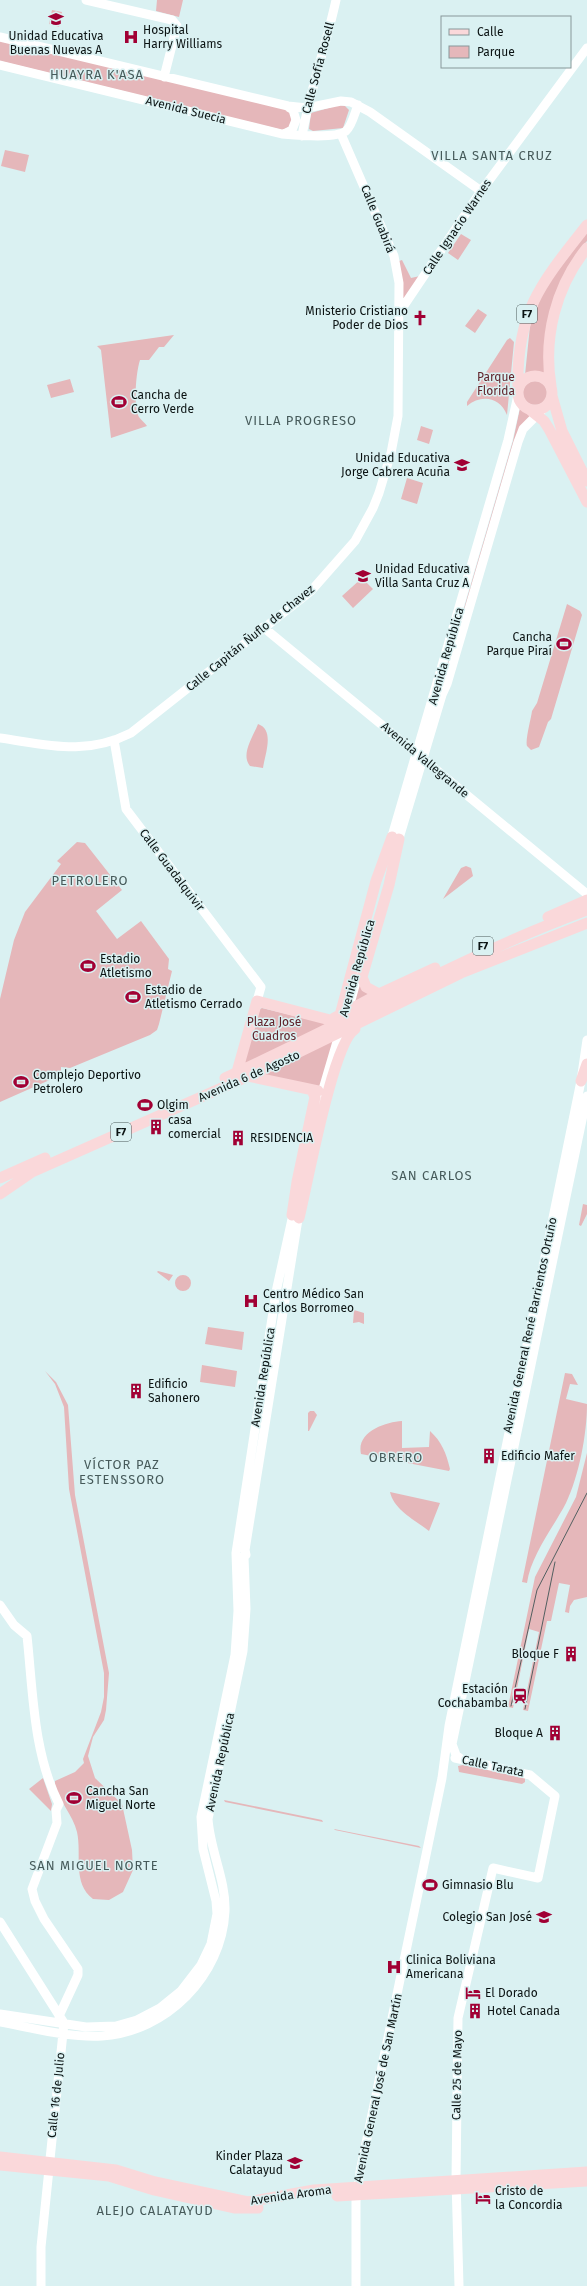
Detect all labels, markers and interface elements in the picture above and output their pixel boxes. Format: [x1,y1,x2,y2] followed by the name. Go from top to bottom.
[47,10,65,28] school or university icon: Unidad Educativa Buenas Nuevas A
[441,16,571,68] legend
[299,20,337,115] street label: Calle Sofía Rosell
[143,23,223,51] place label: Hospital Harry Williams
[477,25,504,39] text: Calle
[122,28,140,46] hospital icon: Hospital Harry Williams
[9,29,103,57] place label: Unidad Educativa Buenas Nuevas A
[477,45,515,59] text: Parque
[50,67,144,82] district label: HUAYRA K'ASA
[144,93,228,127] street label: Avenida Suecia
[431,148,553,163] district label: VILLA SANTA CRUZ
[420,176,494,277] street label: Calle Ignacio Warnes
[358,183,398,255] street label: Calle Guabirá
[305,304,408,332] place label: Mnisterio Cristiano Poder de Dios
[517,305,537,323] road number: F7
[411,309,429,327] church icon: Mnisterio Cristiano Poder de Dios
[477,370,515,398] park label: Parque Florida
[131,388,194,416] place label: Cancha de Cerro Verde
[110,393,128,411] sports icon: Cancha de Cerro Verde
[245,413,357,428] district label: VILLA PROGRESO
[341,451,450,479] place label: Unidad Educativa Jorge Cabrera Acuña
[453,456,471,474] school or university icon: Unidad Educativa Jorge Cabrera Acuña
[375,562,470,590] place label: Unidad Educativa Villa Santa Cruz A
[354,567,372,585] school or university icon: Unidad Educativa Villa Santa Cruz A
[182,581,317,694] street label: Calle Capitán Ñuflo de Chavez
[425,606,467,706] street label: Avenida República
[487,630,553,658] place label: Cancha Parque Piraí
[555,635,573,653] sports icon: Cancha Parque Piraí
[378,719,472,801] street label: Avenida Vallegrande
[137,826,208,914] street label: Calle Guadalquivir
[51,873,129,888] district label: PETROLERO
[336,918,378,1018] street label: Avenida República
[473,937,493,955] road number: F7
[100,952,152,980] place label: Estadio Atletismo
[79,957,97,975] sports icon: Estadio Atletismo
[145,983,242,1011] place label: Estadio de Atletismo Cerrado
[124,988,142,1006] sports icon: Estadio de Atletismo Cerrado
[247,1015,301,1043] park label: Plaza José Cuadros
[196,1047,302,1105] street label: Avenida 6 de Agosto
[33,1068,141,1096] place label: Complejo Deportivo Petrolero
[12,1073,30,1091] sports icon: Complejo Deportivo Petrolero
[136,1096,154,1114] sports icon: Olgim
[157,1098,189,1112] place label: Olgim
[168,1113,221,1141] place label: casa comercial
[147,1118,165,1136] building icon: casa comercial
[111,1123,131,1141] road number: F7
[229,1129,247,1147] building icon: RESIDENCIA
[250,1131,313,1145] place label: RESIDENCIA
[391,1168,473,1183] district label: SAN CARLOS
[500,1216,560,1434] street label: Avenida General René Barrientos Ortuño
[263,1287,364,1315] place label: Centro Médico San Carlos Borromeo
[242,1292,260,1310] hospital icon: Centro Médico San Carlos Borromeo
[248,1326,278,1428] street label: Avenida República
[148,1377,200,1405] place label: Edificio Sahonero
[127,1382,145,1400] building icon: Edificio Sahonero
[480,1447,498,1465] building icon: Edificio Mafer
[501,1449,575,1463] place label: Edificio Mafer
[369,1450,423,1465] district label: OBRERO
[79,1457,165,1487] district label: VÍCTOR PAZ ESTENSSORO
[562,1645,580,1663] building icon: Bloque F
[511,1647,559,1661] place label: Bloque F
[438,1682,508,1710] place label: Estación Cochabamba
[511,1687,529,1705] station icon: Estación Cochabamba
[203,1711,237,1813] street label: Avenida República
[546,1724,564,1742] building icon: Bloque A
[494,1726,543,1740] place label: Bloque A
[461,1753,525,1779] street label: Calle Tarata
[86,1784,156,1812] place label: Cancha San Miguel Norte
[65,1789,83,1807] sports icon: Cancha San Miguel Norte
[29,1858,159,1873] district label: SAN MIGUEL NORTE
[421,1876,439,1894] sports icon: Gimnasio Blu
[442,1878,514,1892] place label: Gimnasio Blu
[535,1908,553,1926] school or university icon: Colegio San José
[443,1910,532,1924] place label: Colegio San José
[406,1953,496,1981] place label: Clinica Boliviana Americana
[385,1958,403,1976] hospital icon: Clinica Boliviana Americana
[464,1984,482,2002] hotel icon: El Dorado
[485,1986,538,2000] place label: El Dorado
[351,1992,405,2184] street label: Avenida General José de San Martín
[466,2002,484,2020] building icon: Hotel Canada
[487,2004,560,2018] place label: Hotel Canada
[449,2030,465,2120] street label: Calle 25 de Mayo
[45,2052,67,2138] street label: Calle 16 de Julio
[216,2149,283,2177] place label: Kinder Plaza Calatayud
[286,2154,304,2172] school or university icon: Kinder Plaza Calatayud
[250,2182,332,2208] street label: Avenida Aroma
[495,2184,563,2212] place label: Cristo de la Concordia
[474,2189,492,2207] hotel icon: Cristo de la Concordia
[96,2203,214,2218] district label: ALEJO CALATAYUD

